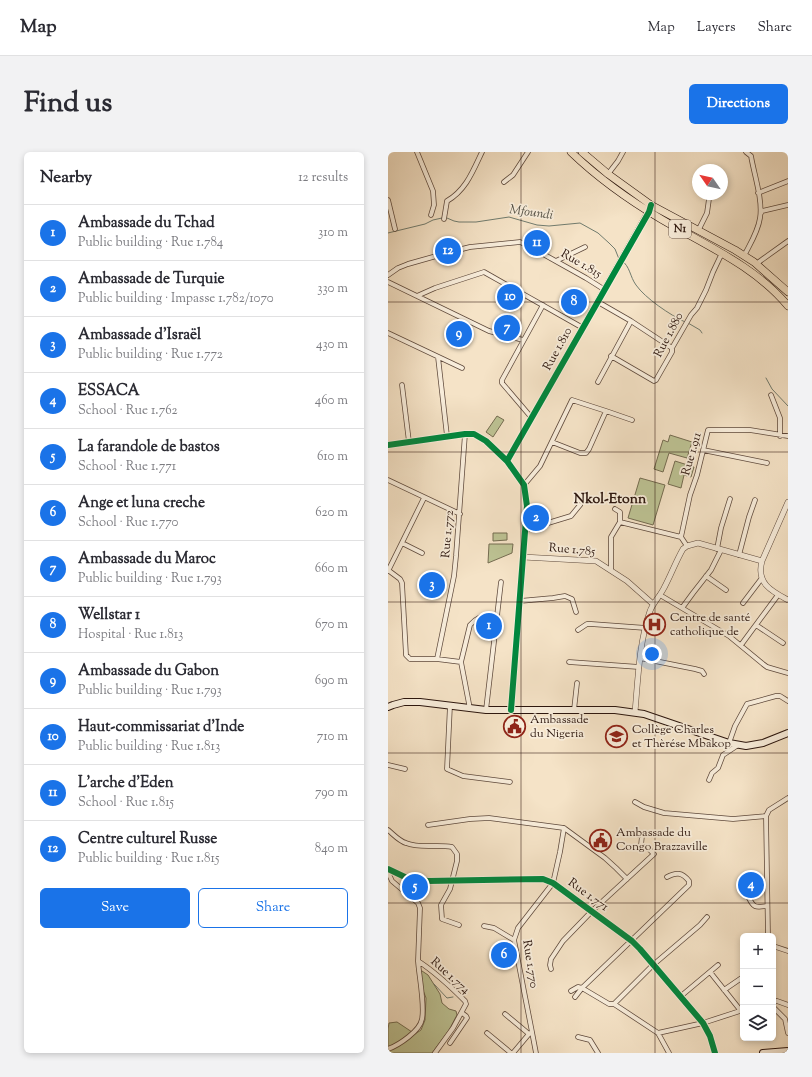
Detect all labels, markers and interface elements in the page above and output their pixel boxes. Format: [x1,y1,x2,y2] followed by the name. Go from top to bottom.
[20,14,57,41] text: Map
[648,18,675,38] text: Map
[697,18,735,38] text: Layers
[757,18,792,38] text: Share
[24,84,112,124] text: Find us
[689,84,788,124] button: Directions
[692,164,728,200] north arrow
[40,166,92,190] text: Nearby
[298,169,348,187] text: 12 results
[508,201,554,225] water label: Mfoundi
[78,213,215,234] text: Ambassade du Tchad
[669,220,691,238] road number: N1
[51,224,55,242] text: 1
[318,224,348,242] text: 310 m
[524,228,550,258] pin: 11
[78,234,223,252] text: Public building · Rue 1.784
[435,236,461,266] pin: 12
[557,245,605,283] street label: Rue 1.815
[78,269,225,290] text: Ambassade de Turquie
[50,280,56,298] text: 2
[317,280,348,298] text: 330 m
[497,282,523,312] pin: 10
[561,287,587,317] pin: 8
[78,290,274,308] text: Public building · Impasse 1.782/1070
[650,309,688,361] street label: Rue 1.880
[494,313,520,343] pin: 7
[446,319,472,349] pin: 9
[539,324,577,374] street label: Rue 1.810
[78,325,201,346] text: Ambassade d'Israël
[50,336,56,354] text: 3
[316,336,348,354] text: 430 m
[78,346,223,364] text: Public building · Rue 1.772
[78,381,140,402] text: ESSACA
[50,392,56,410] text: 4
[315,392,348,410] text: 460 m
[78,402,178,420] text: School · Rue 1.762
[677,430,707,478] street label: Rue 1.911
[78,437,220,458] text: La farandole de bastos
[51,448,55,466] text: 5
[317,448,348,466] text: 610 m
[78,458,176,476] text: School · Rue 1.771
[574,490,647,510] district label: Nkol-Etonn
[78,493,205,514] text: Ange et luna creche
[523,503,549,533] pin: 2
[50,504,56,522] text: 6
[315,504,348,522] text: 620 m
[437,509,459,559] street label: Rue 1.772
[78,514,178,532] text: School · Rue 1.770
[548,539,596,561] street label: Rue 1.785
[78,549,216,570] text: Ambassade du Maroc
[50,560,56,578] text: 7
[315,560,348,578] text: 660 m
[78,570,222,588] text: Public building · Rue 1.793
[419,570,445,600] pin: 3
[78,605,140,626] text: Wellstar 1
[670,609,751,641] place label: Centre de santé catholique de
[476,611,502,641] pin: 1
[642,612,668,638] hospital icon: Centre de santé catholique de
[50,616,56,634] text: 8
[315,616,348,634] text: 670 m
[78,626,183,644] text: Hospital · Rue 1.813
[642,644,662,664] your location
[78,661,219,682] text: Ambassade du Gabon
[50,672,56,690] text: 9
[315,672,348,690] text: 690 m
[78,682,222,700] text: Public building · Rue 1.793
[530,711,589,743] place label: Ambassade du Nigeria
[502,714,528,740] public building icon: Ambassade du Nigeria
[78,717,244,738] text: Haut-commissariat d'Inde
[632,721,731,753] place label: Collège Charles et Thèrése Mbakop
[604,724,630,750] school or university icon: Collège Charles et Thèrése Mbakop
[47,728,59,746] text: 10
[317,728,348,746] text: 710 m
[78,738,220,756] text: Public building · Rue 1.813
[78,773,174,794] text: L'arche d'Eden
[49,784,57,802] text: 11
[315,784,348,802] text: 790 m
[78,794,174,812] text: School · Rue 1.815
[616,824,708,856] place label: Ambassade du Congo Brazzaville
[587,827,613,853] public building icon: Ambassade du Congo Brazzaville
[78,829,217,850] text: Centre culturel Russe
[48,840,58,858] text: 12
[315,840,348,858] text: 840 m
[78,850,219,868] text: Public building · Rue 1.815
[738,870,764,900] pin: 4
[402,872,428,902] pin: 5
[564,874,612,916] street label: Rue 1.771
[40,888,190,928] button: Save
[198,888,348,928] button: Share
[740,933,776,1041] map controls
[740,933,776,969] button: +
[517,939,543,989] street label: Rue 1.770
[491,940,517,970] pin: 6
[426,953,474,999] street label: Rue 1.774
[740,969,776,1005] button: −
[740,1005,776,1041] button: layers

